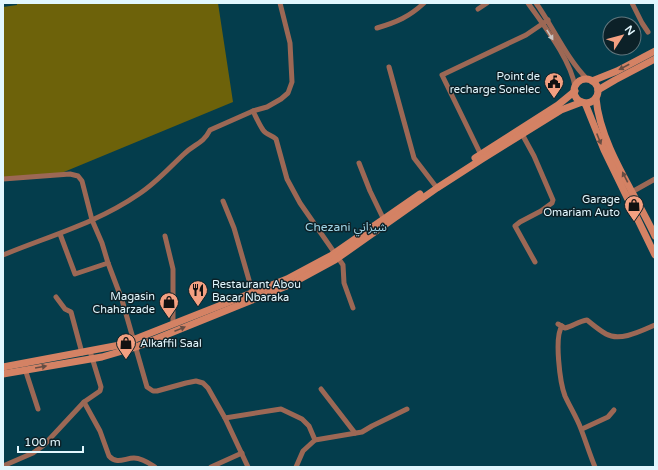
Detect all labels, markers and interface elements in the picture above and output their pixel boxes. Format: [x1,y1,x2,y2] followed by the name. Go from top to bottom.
[602,16,642,56] north arrow
[622,23,638,38] text: N
[546,30,553,41] one-way arrow
[618,64,630,71] one-way arrow
[450,70,540,96] place label: Point de recharge Sonelec
[543,71,565,99] public building icon: Point de recharge Sonelec
[597,133,603,145] one-way arrow
[621,171,628,182] one-way arrow
[543,193,620,219] place label: Garage Omariam Auto
[623,194,645,222] shop icon: Garage Omariam Auto
[305,220,387,237] district label: Chezani شيزاني
[212,278,301,304] place label: Restaurant Abou Bacar Nbaraka
[187,279,209,307] restaurant icon: Restaurant Abou Bacar Nbaraka
[93,290,155,316] place label: Magasin Chaharzade
[158,291,180,319] shop icon: Magasin Chaharzade
[174,326,186,332] one-way arrow
[115,332,137,360] shop icon: Alkaffil Saal
[140,337,202,350] place label: Alkaffil Saal
[35,364,48,370] one-way arrow
[18,428,83,454] scale bar
[24,435,61,449] text: 100 m

